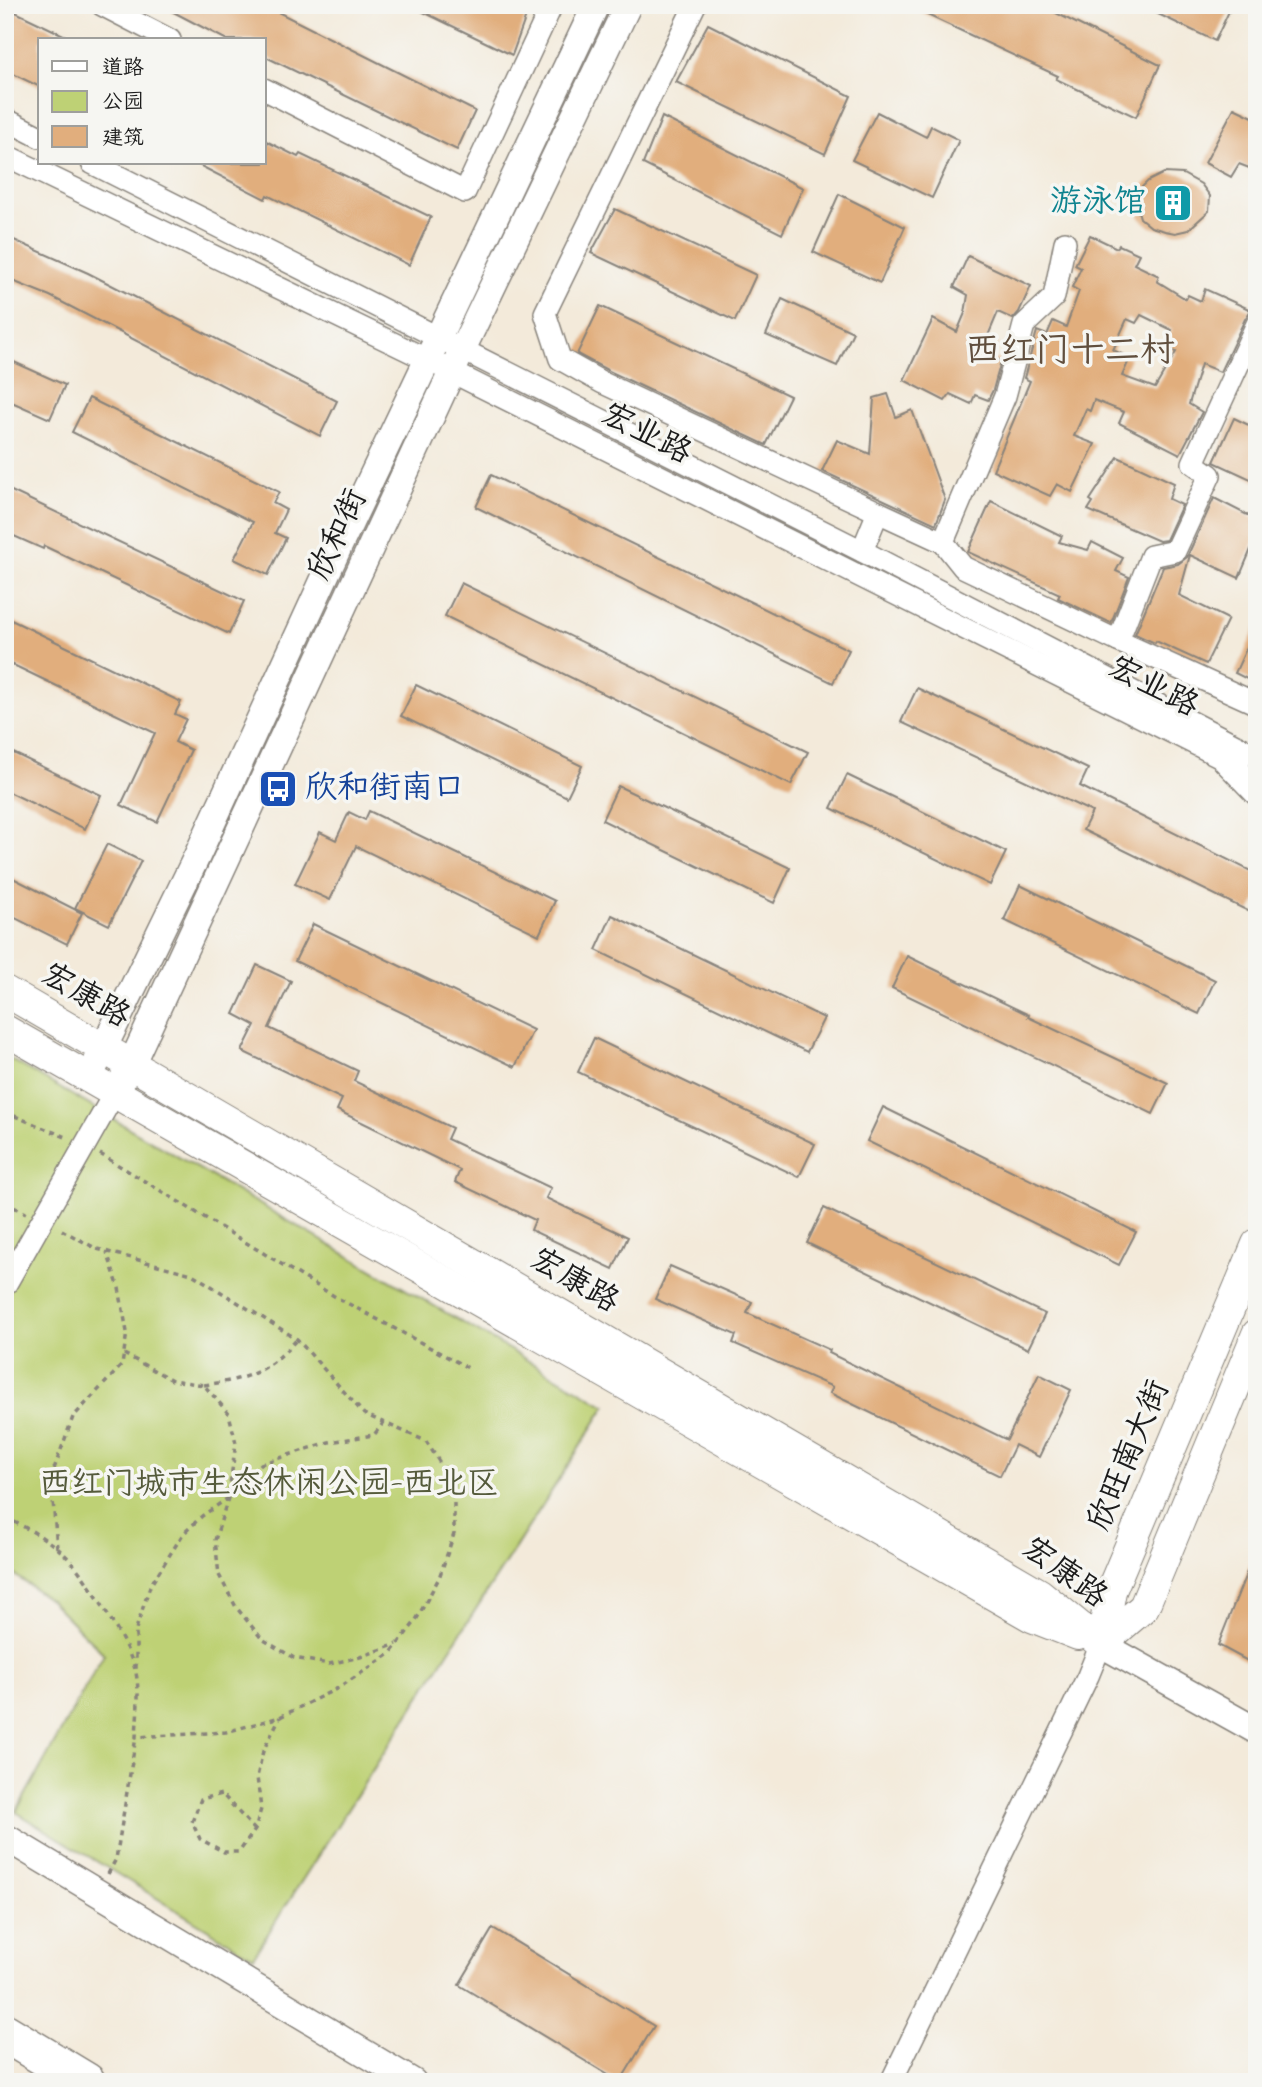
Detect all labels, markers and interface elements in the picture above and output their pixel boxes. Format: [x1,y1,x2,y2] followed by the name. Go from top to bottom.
[38,38,266,164] legend
[102,54,144,84] text: 道路
[102,88,144,118] text: 公园
[102,124,144,154] text: 建筑
[1050,180,1146,227] place label: 游泳馆
[1152,182,1194,224] building icon: 游泳馆
[965,327,1175,378] district label: 西红门十二村
[593,392,699,478] street label: 宏业路
[297,482,381,588] street label: 欣和街
[1100,645,1206,731] street label: 宏业路
[305,766,465,813] place label: 欣和街南口
[257,768,299,810] bus stop icon: 欣和街南口
[32,953,138,1041] street label: 宏康路
[521,1238,627,1326] street label: 宏康路
[1077,1373,1183,1539] street label: 欣旺南大街
[39,1462,499,1509] park label: 西红门城市生态休闲公园-西北区
[1011,1527,1117,1621] street label: 宏康路

